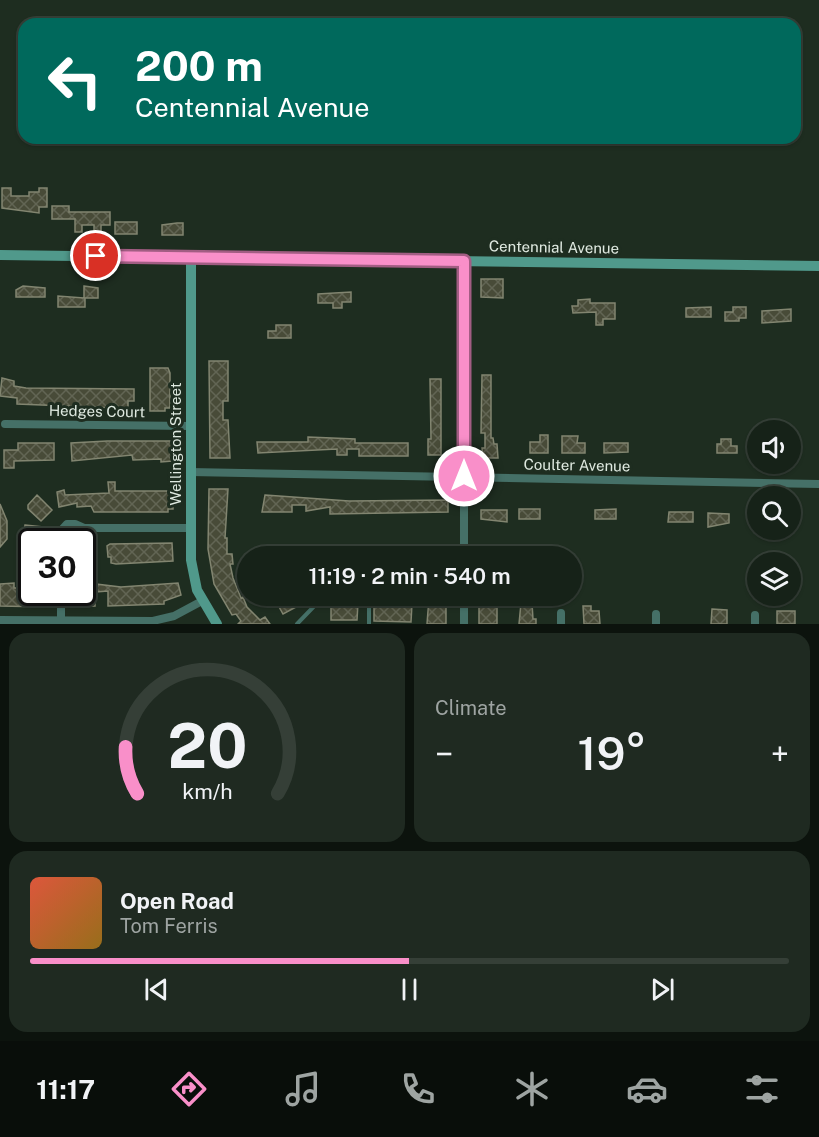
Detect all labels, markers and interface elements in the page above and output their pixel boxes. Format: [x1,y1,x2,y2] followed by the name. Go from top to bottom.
[135,41,263,90] text: 200 m
[36,42,114,120] icon: left
[135,91,370,123] text: Centennial Avenue
[70,230,121,281] pin
[489,237,619,257] street label: Centennial Avenue
[79,239,112,272] icon: arrive
[167,382,184,506] street label: Wellington Street
[49,402,146,420] street label: Hedges Court
[747,420,801,606] map controls
[747,420,801,474] button: sound
[432,444,496,508] position arrow
[524,456,630,474] street label: Coulter Avenue
[747,486,801,540] button: search
[18,528,96,606] speed limit sign: 30
[747,552,801,606] button: layers
[308,563,511,589] text: 11:19 · 2 min · 540 m
[435,696,507,720] text: Climate
[167,709,247,782] text: 20
[578,727,646,780] text: 19°
[435,735,453,773] text: −
[771,735,789,773] text: +
[182,780,232,805] text: km/h
[120,888,234,914] text: Open Road
[120,914,218,938] text: Tom Ferris
[140,973,173,1006] icon: previous
[393,973,426,1006] icon: pause
[646,973,679,1006] icon: next
[168,1068,210,1110] icon: directions
[282,1068,324,1110] icon: music
[397,1068,439,1110] icon: phone
[511,1068,553,1110] icon: climate
[626,1068,668,1110] icon: car
[741,1068,783,1110] icon: filters
[36,1073,95,1105] text: 11:17

